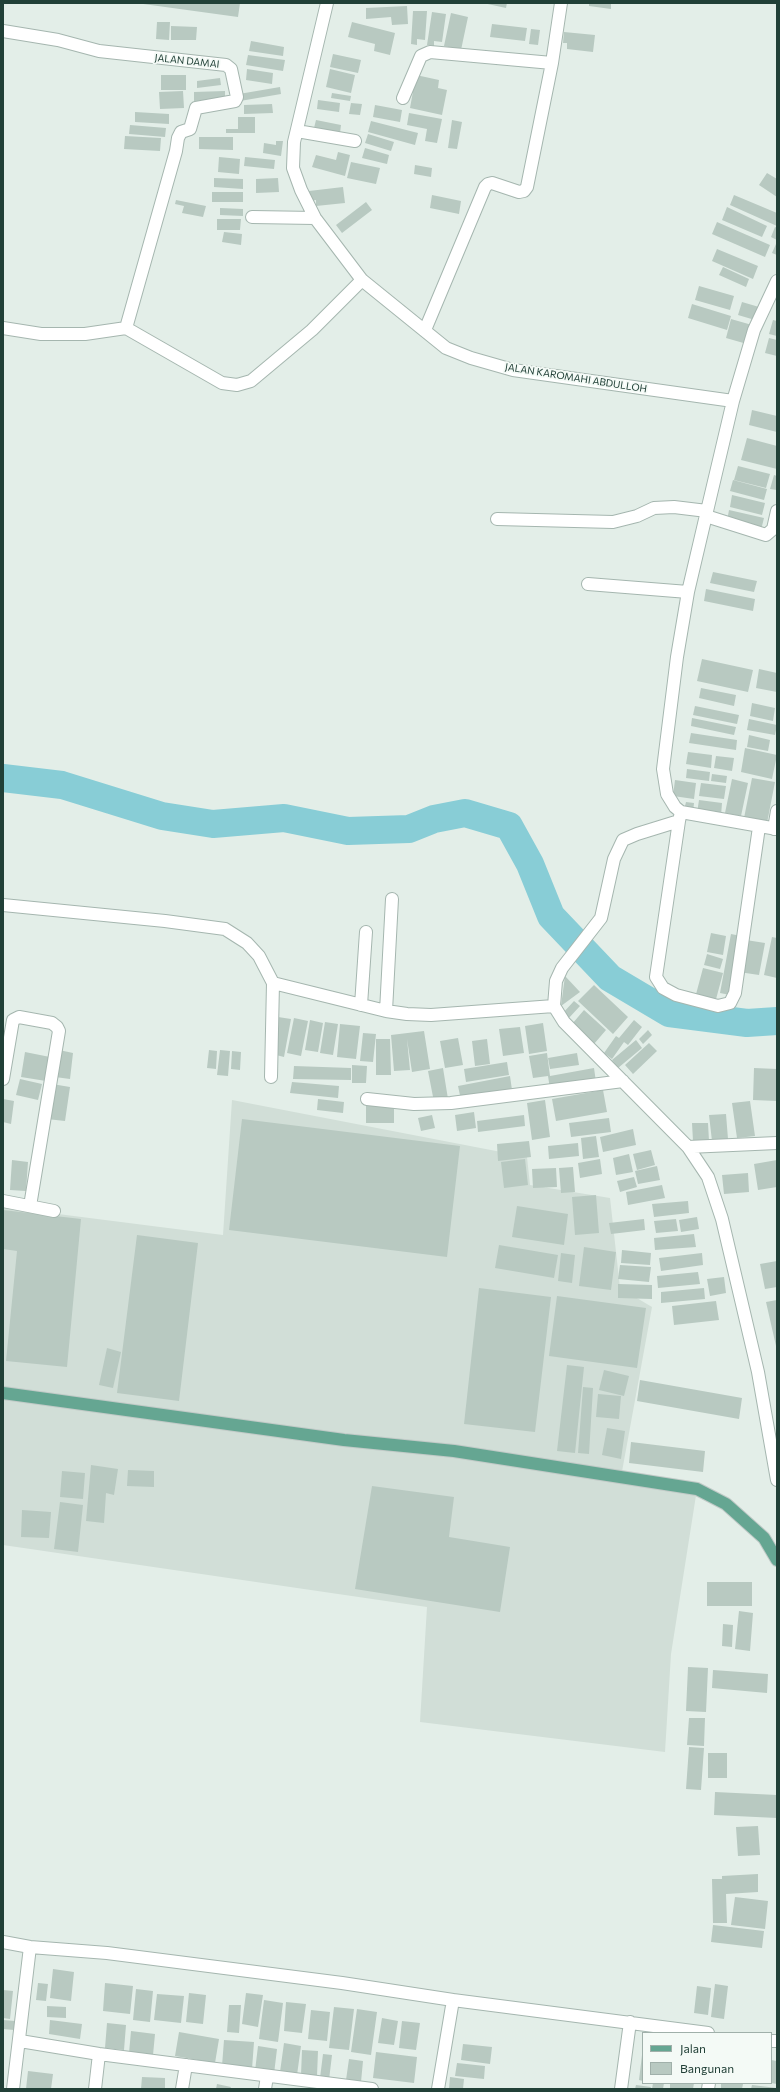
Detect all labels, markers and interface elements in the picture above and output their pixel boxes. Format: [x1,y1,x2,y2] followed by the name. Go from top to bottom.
[154,52,220,70] street label: JALAN DAMAI
[504,361,648,395] street label: JALAN KAROMAHI ABDULLOH
[642,2032,772,2084] legend
[680,2041,706,2055] text: Jalan
[680,2061,734,2075] text: Bangunan

